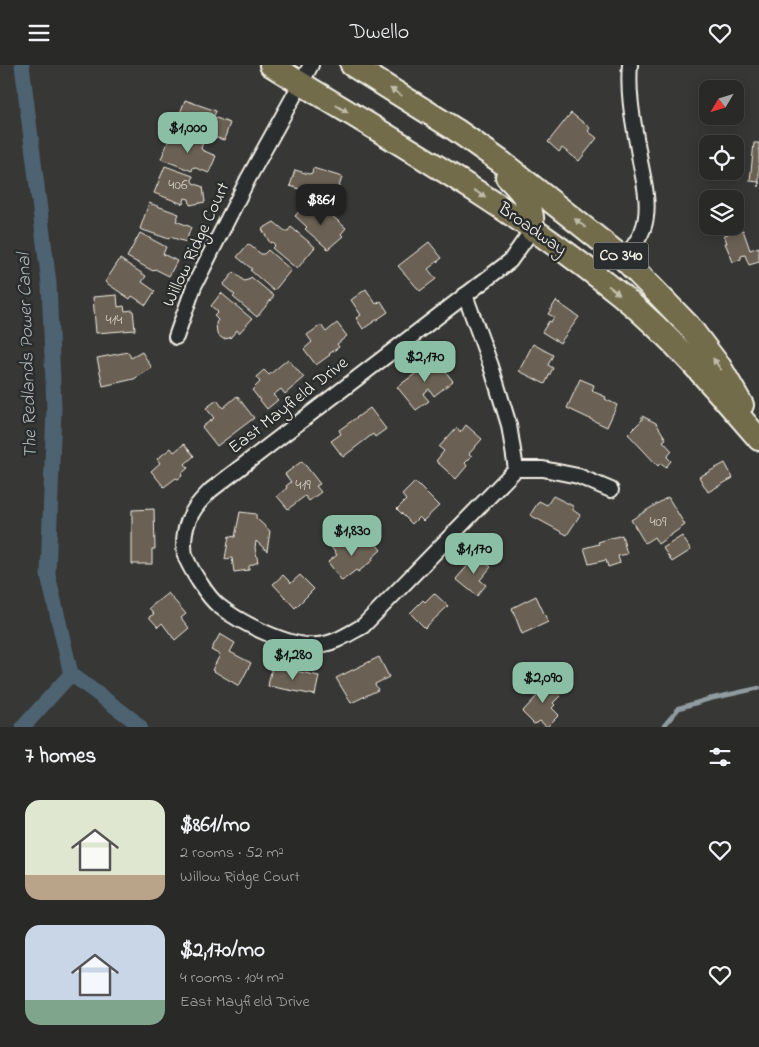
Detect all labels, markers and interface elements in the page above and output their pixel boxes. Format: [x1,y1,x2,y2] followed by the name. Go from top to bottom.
[350,17,409,49] text: Dwello
[25,19,53,47] icon: menu
[706,19,734,47] icon: heart
[699,80,744,125] north arrow
[699,80,744,235] map controls
[389,88,403,97] one-way arrow
[336,104,349,114] one-way arrow
[147,111,229,154] pin: $1,000
[169,116,207,140] text: $1,000
[699,135,744,180] button: locate
[168,174,188,196] house number: 406
[157,178,238,312] street label: Willow Ridge Court
[291,184,351,226] pin: $861
[307,188,335,212] text: $861
[474,190,487,199] one-way arrow
[699,190,744,235] button: layers
[492,196,572,263] street label: Broadway
[574,218,587,229] one-way arrow
[594,243,648,270] road number: CO 340
[11,250,45,459] water label: The Redlands Power Canal
[607,285,621,295] one-way arrow
[105,309,123,331] house number: 414
[384,341,466,383] pin: $2,170
[406,345,444,369] text: $2,170
[224,350,355,461] street label: East Mayfield Drive
[712,357,722,371] one-way arrow
[295,474,311,496] house number: 419
[649,511,667,533] house number: 409
[311,515,393,557] pin: $1,830
[333,519,371,543] text: $1,830
[433,533,515,575] pin: $1,170
[456,537,492,561] text: $1,170
[252,639,334,681] pin: $1,280
[274,643,312,667] text: $1,280
[502,661,584,704] pin: $2,090
[523,666,563,690] text: $2,090
[25,742,96,772] text: 7 homes
[706,743,734,771] icon: filters
[180,811,250,841] text: $861/mo
[65,820,125,880] icon: home
[706,836,734,864] icon: heart
[180,841,284,865] text: 2 rooms · 52 m²
[180,865,300,889] text: Willow Ridge Court
[180,936,265,966] text: $2,170/mo
[65,945,125,1005] icon: home
[706,961,734,989] icon: heart
[180,966,284,990] text: 4 rooms · 104 m²
[180,990,310,1014] text: East Mayfield Drive

